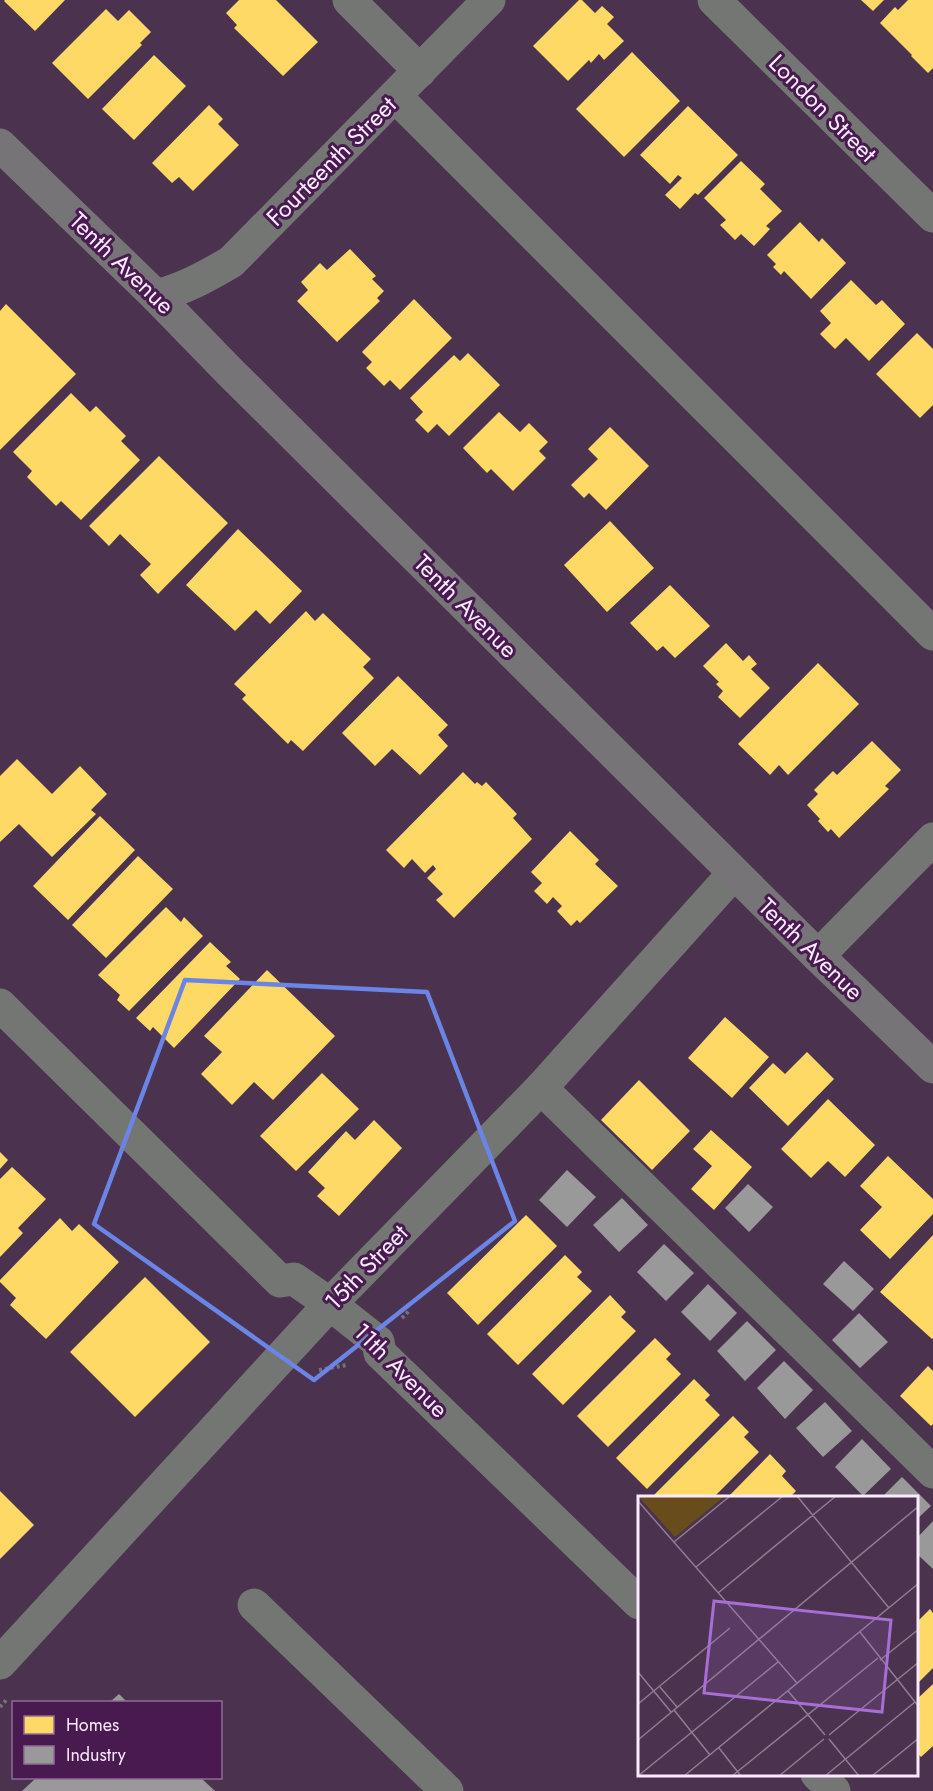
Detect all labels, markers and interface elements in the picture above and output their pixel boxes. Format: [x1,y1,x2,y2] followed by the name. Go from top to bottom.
[761,46,885,170] street label: London Street
[258,88,404,234] street label: Fourteenth Street
[62,204,182,322] street label: Tenth Avenue
[406,546,526,666] street label: Tenth Avenue
[751,890,871,1008] street label: Tenth Avenue
[316,1216,416,1318] street label: 15th Street
[346,1315,456,1425] street label: 11th Avenue
[638,1496,918,1776] inset map
[12,1701,222,1779] legend
[66,1712,119,1738] text: Homes
[66,1742,126,1768] text: Industry

